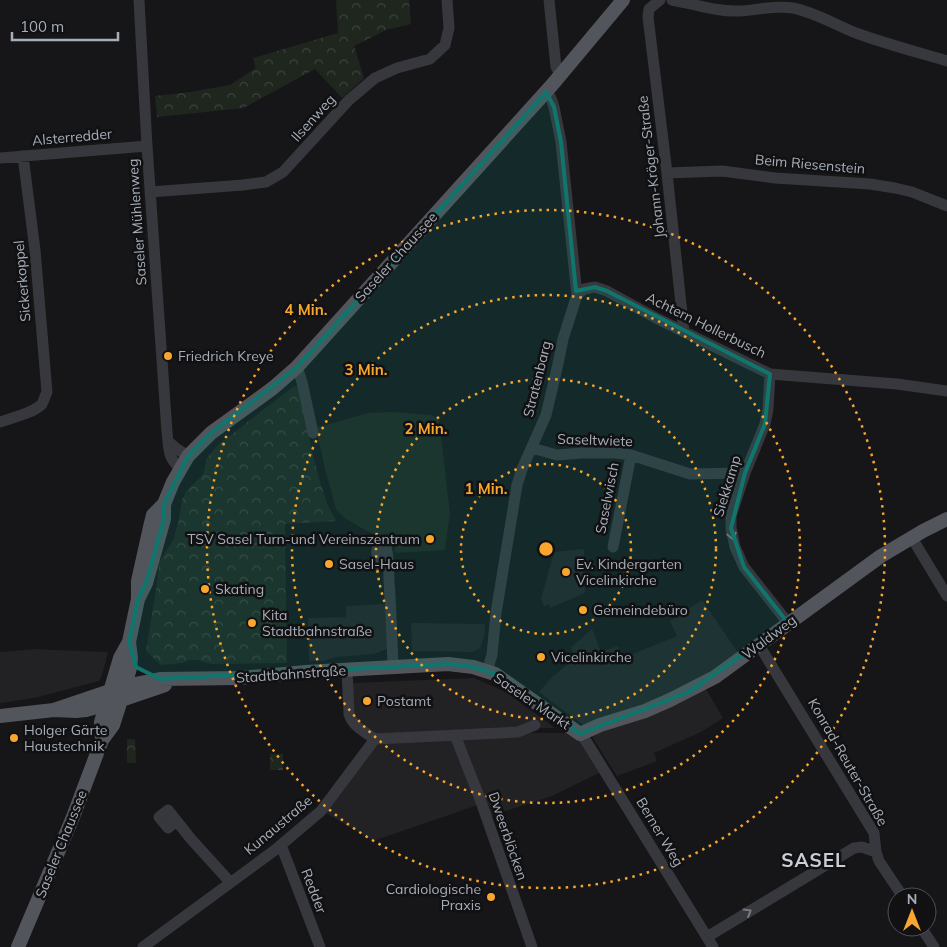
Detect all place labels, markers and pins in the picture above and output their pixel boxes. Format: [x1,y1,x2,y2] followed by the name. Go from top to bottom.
[178,347,274,365] place label: Friedrich Kreye
[162,350,174,362] marker: Friedrich Kreye
[187,530,420,548] place label: TSV Sasel Turn-und Vereinszentrum
[424,533,436,545] marker: TSV Sasel Turn-und Vereinszentrum
[537,540,555,558] centre of rings
[339,555,414,573] place label: Sasel-Haus
[576,555,682,589] place label: Ev. Kindergarten Vicelinkirche
[323,558,335,570] marker: Sasel-Haus
[560,566,572,578] marker: Ev. Kindergarten Vicelinkirche
[215,580,264,598] place label: Skating
[199,583,211,595] marker: Skating
[593,601,688,619] place label: Gemeindebüro
[577,604,589,616] marker: Gemeindebüro
[262,606,372,640] place label: Kita Stadtbahnstraße
[246,617,258,629] marker: Kita Stadtbahnstraße
[551,648,632,666] place label: Vicelinkirche
[535,651,547,663] marker: Vicelinkirche
[377,692,431,710] place label: Postamt
[361,695,373,707] marker: Postamt
[24,721,107,755] place label: Holger Gärte Haustechnik
[8,732,20,744] marker: Holger Gärte Haustechnik
[386,880,481,914] place label: Cardiologische Praxis
[485,891,497,903] marker: Cardiologische Praxis

